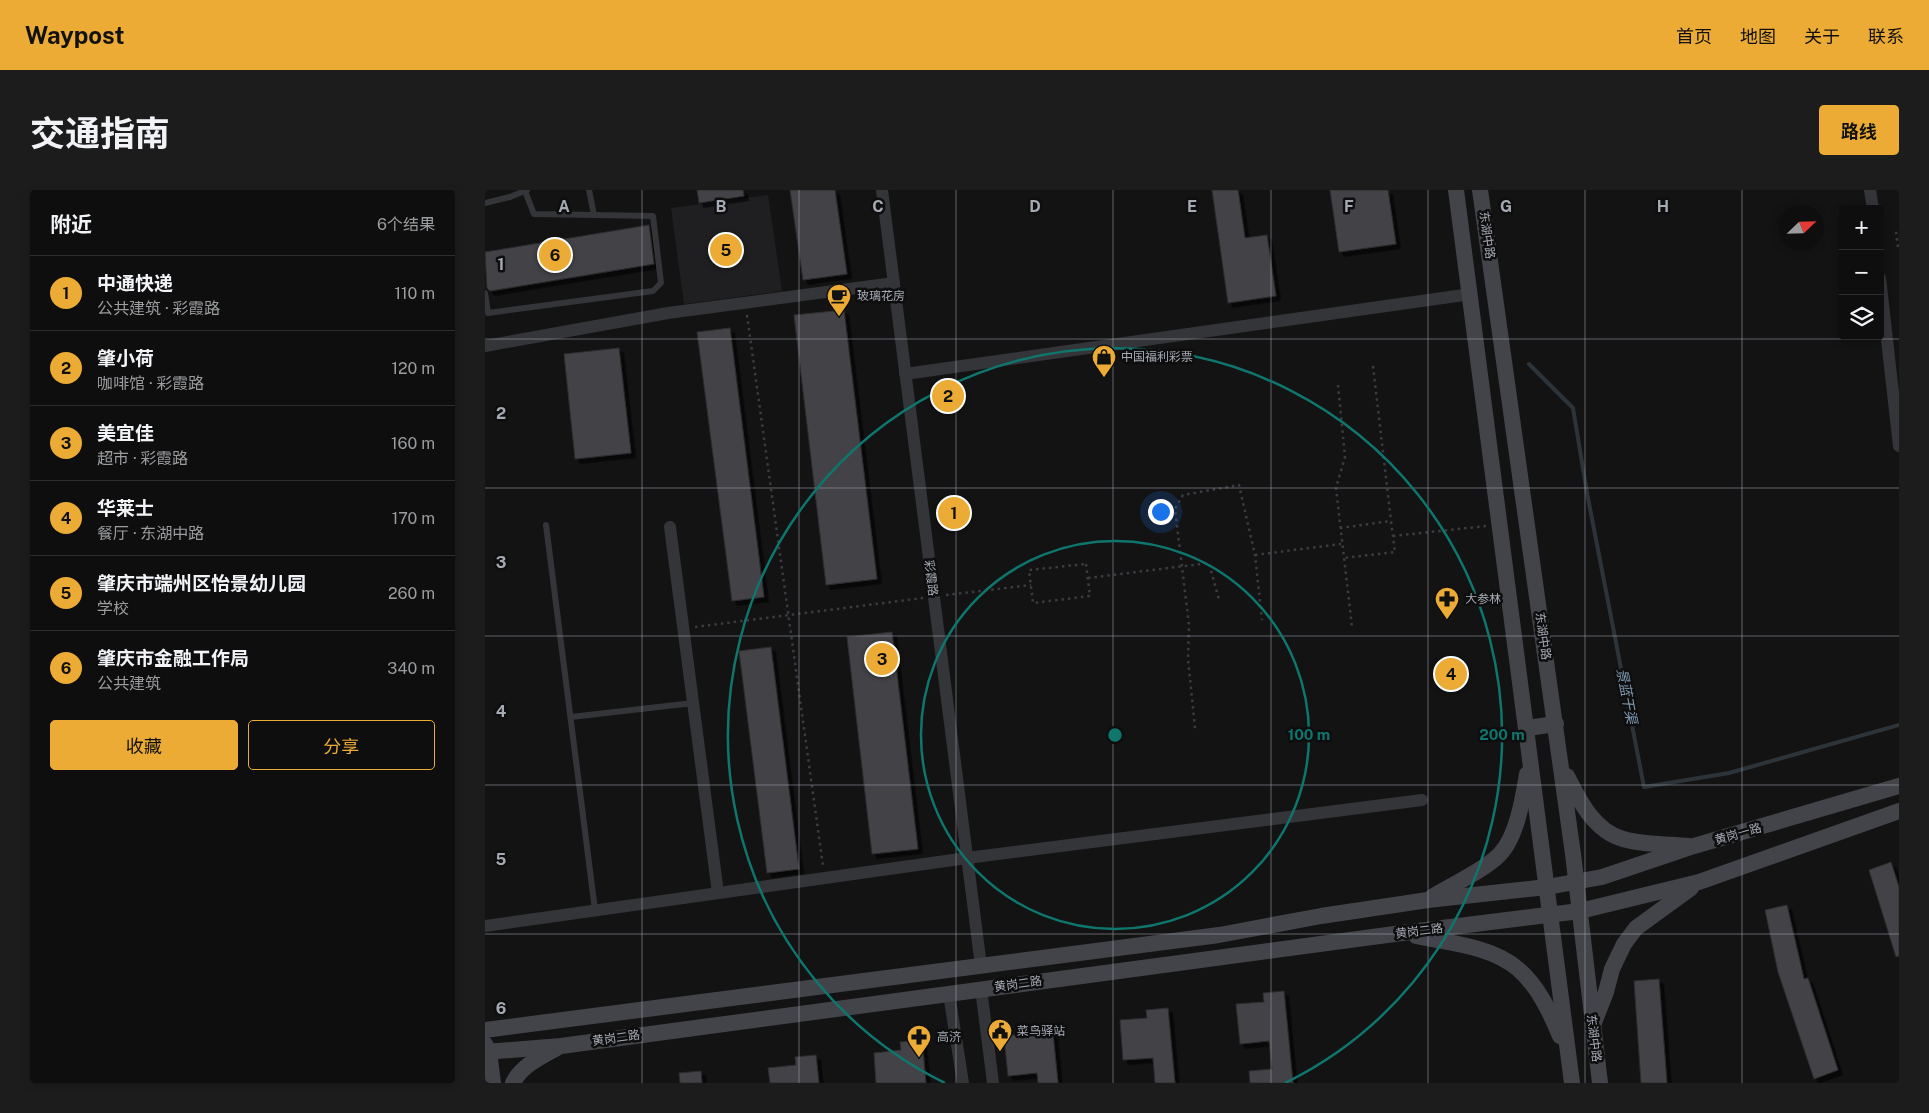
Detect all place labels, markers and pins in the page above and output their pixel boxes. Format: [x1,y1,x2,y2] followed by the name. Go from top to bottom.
[710,231,742,269] pin: 5
[539,236,571,274] pin: 6
[826,283,852,317] cafe icon: 玻璃花房
[857,289,905,303] place label: 玻璃花房
[1091,344,1117,378] shop icon: 中国福利彩票
[1121,350,1193,364] place label: 中国福利彩票
[932,377,964,415] pin: 2
[938,494,970,532] pin: 1
[1434,586,1460,620] pharmacy icon: 大参林
[1465,592,1501,606] place label: 大参林
[866,640,898,678] pin: 3
[1435,655,1467,693] pin: 4
[1106,726,1124,744] centre of rings
[987,1018,1013,1052] public building icon: 菜鸟驿站
[906,1024,932,1058] pharmacy icon: 高济
[1017,1024,1065,1038] place label: 菜鸟驿站
[937,1030,961,1044] place label: 高济

